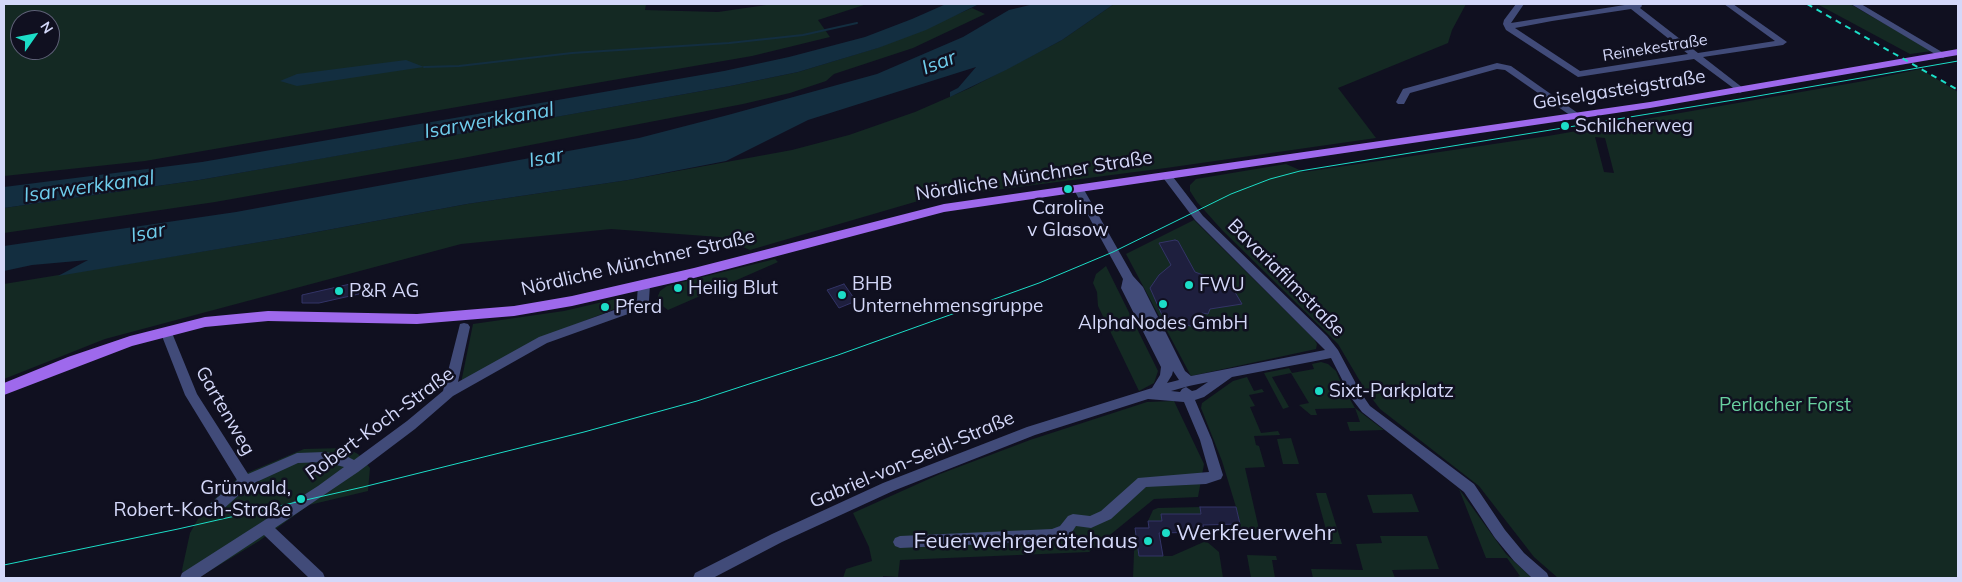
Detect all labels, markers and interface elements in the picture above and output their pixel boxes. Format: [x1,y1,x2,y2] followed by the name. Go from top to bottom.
[10,10,60,60] north arrow
[36,18,57,37] text: N
[1601,30,1709,66] street label: Reinekestraße
[919,46,959,80] water label: Isar
[1531,65,1707,115] street label: Geiselgasteigstraße
[422,98,556,144] water label: Isarwerkkanal
[1575,115,1693,137] place label: Schilcherweg
[1559,120,1571,132] marker: Schilcherweg
[527,143,565,173] water label: Isar
[914,146,1154,206] street label: Nördliche Münchner Straße
[22,166,156,208] water label: Isarwerkkanal
[1062,183,1074,195] marker: Caroline v Glasow
[1027,197,1109,241] place label: Caroline v Glasow
[1222,214,1350,342] street label: Bavariafilmstraße
[129,218,167,248] water label: Isar
[519,225,757,301] street label: Nördliche Münchner Straße
[852,273,1043,317] place label: BHB Unternehmensgruppe
[1199,274,1245,296] place label: FWU
[688,277,778,299] place label: Heilig Blut
[1183,279,1195,291] marker: FWU
[349,280,420,302] place label: P&R AG
[672,282,684,294] marker: Heilig Blut
[333,285,345,297] marker: P&R AG
[836,289,848,301] marker: BHB Unternehmensgruppe
[615,296,662,318] place label: Pferd
[1157,298,1169,310] marker: AlphaNodes GmbH
[599,301,611,313] marker: Pferd
[1078,312,1248,334] place label: AlphaNodes GmbH
[190,363,260,459] street label: Gartenweg
[301,363,459,485] street label: Robert-Koch-Straße
[1329,380,1454,402] place label: Sixt-Parkplatz
[1313,385,1325,397] marker: Sixt-Parkplatz
[1719,394,1851,416] park label: Perlacher Forst
[806,407,1018,513] street label: Gabriel-von-Seidl-Straße
[113,477,291,521] place label: Grünwald, Robert-Koch-Straße
[295,493,307,505] marker: Grünwald, Robert-Koch-Straße
[1176,520,1335,546] place label: Werkfeuerwehr
[1160,527,1172,539] marker: Werkfeuerwehr
[913,528,1138,554] place label: Feuerwehrgerätehaus
[1142,535,1154,547] marker: Feuerwehrgerätehaus

